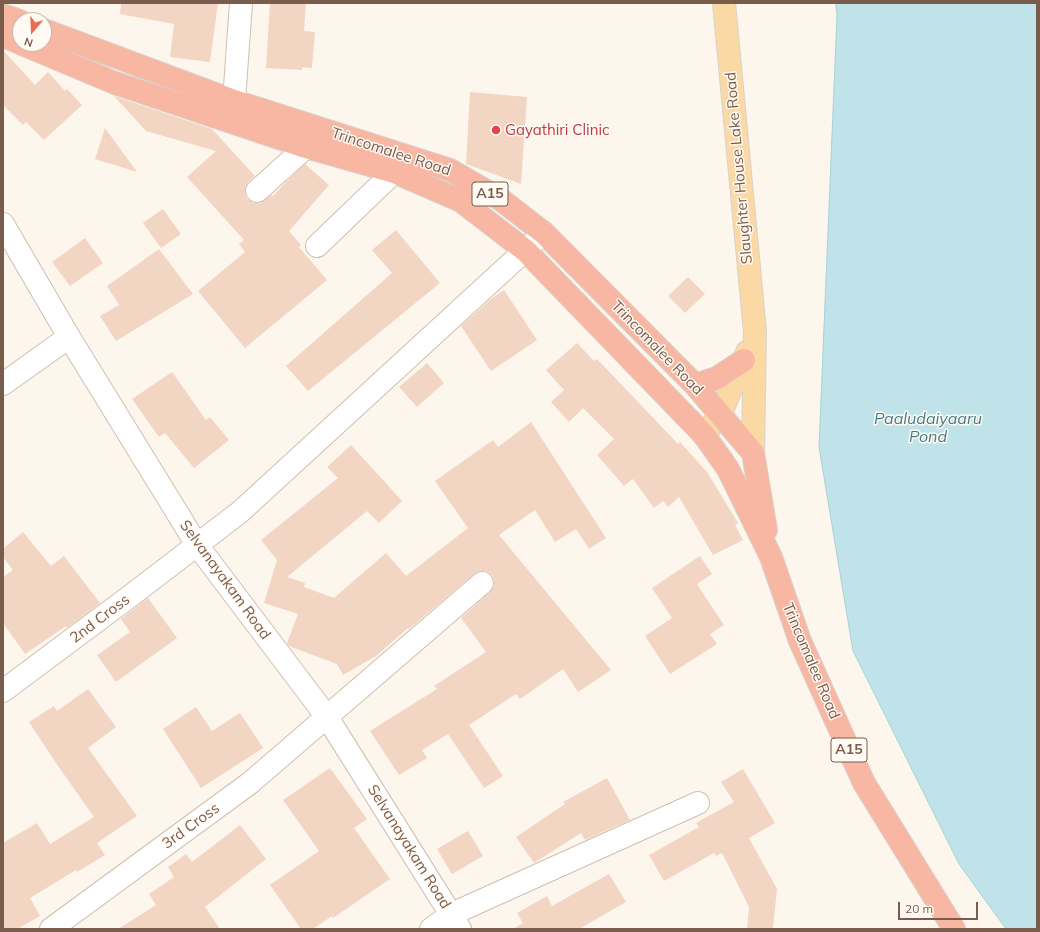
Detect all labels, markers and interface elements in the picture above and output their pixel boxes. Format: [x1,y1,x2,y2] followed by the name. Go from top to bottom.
[12,12,52,52] north arrow
[22,34,35,50] text: N
[722,71,756,265] street label: Slaughter House Lake Road
[505,121,609,139] place label: Gayathiri Clinic
[329,124,453,180] street label: Trincomalee Road
[490,124,502,136] marker: Gayathiri Clinic
[472,182,508,206] road number: A15
[607,297,707,399] street label: Trincomalee Road
[874,409,982,447] water label: Paaludaiyaaru Pond
[176,517,274,643] street label: Selvanayakam Road
[67,591,133,647] street label: 2nd Cross
[778,600,844,722] street label: Trincomalee Road
[831,738,867,762] road number: A15
[363,782,455,912] street label: Selvanayakam Road
[159,799,223,853] street label: 3rd Cross
[900,894,980,920] scale bar
[905,901,933,916] text: 20 m

